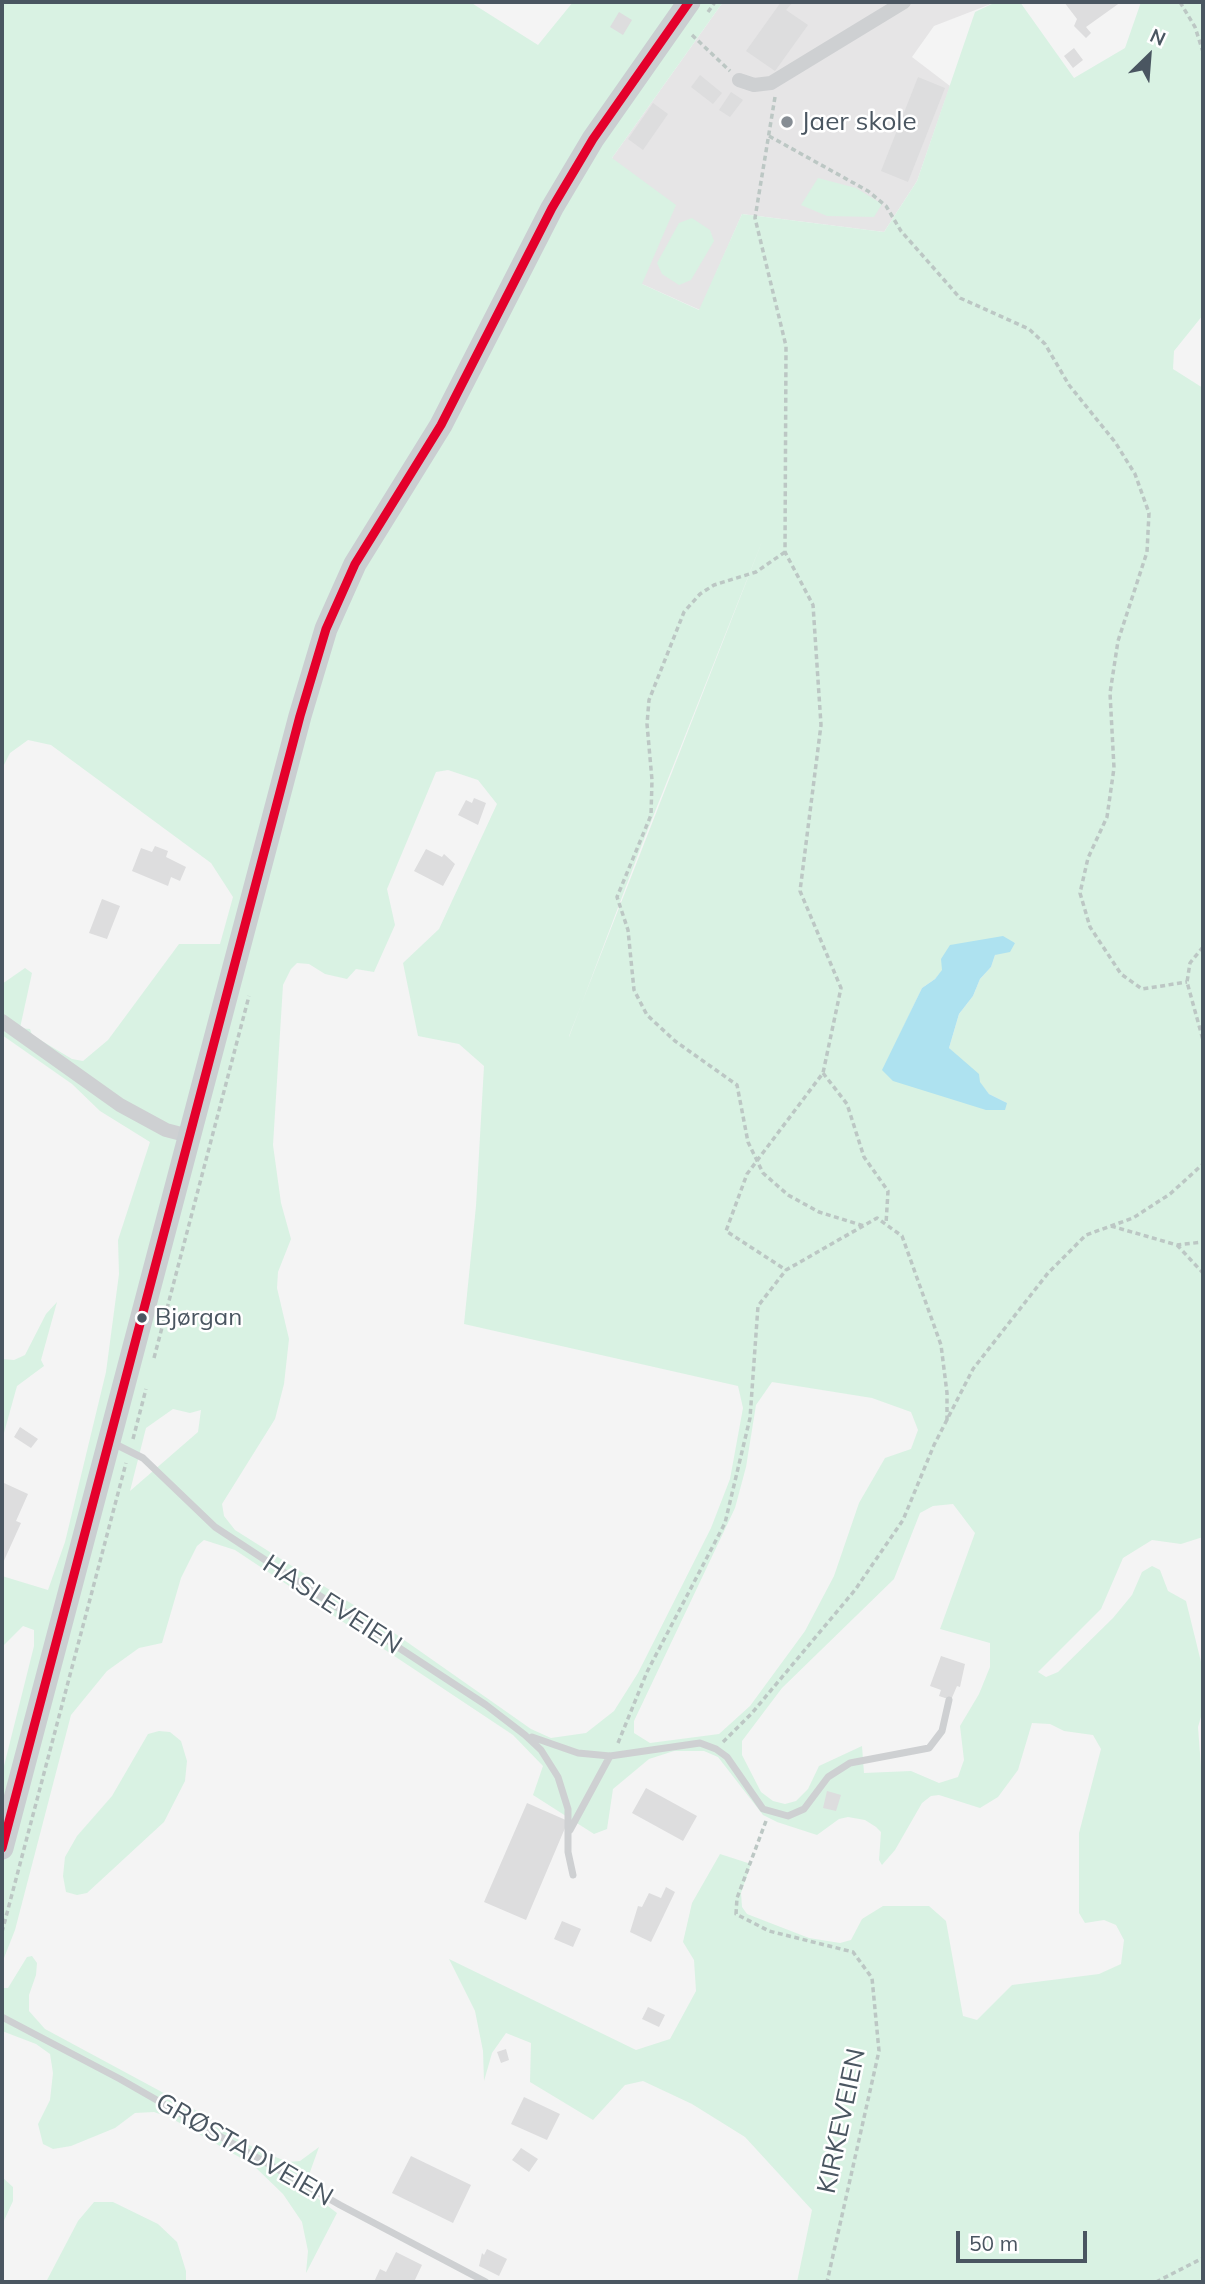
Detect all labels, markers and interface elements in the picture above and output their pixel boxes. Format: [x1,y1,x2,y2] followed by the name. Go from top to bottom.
[1114,21,1184,91] north arrow
[1146,23,1169,51] text: N
[801,106,917,138] place label: Jaer skole
[779,114,795,130] marker: Jaer skole
[155,1304,242,1332] place label: Bjørgan
[135,1311,149,1325] marker: Bjørgan
[257,1549,407,1661] street label: HASLEVEIEN
[811,2046,873,2196] street label: KIRKEVEIEN
[150,2087,338,2213] street label: GRØSTADVEIEN
[960,2218,1091,2262] scale bar
[969,2230,1018,2256] text: 50 m

